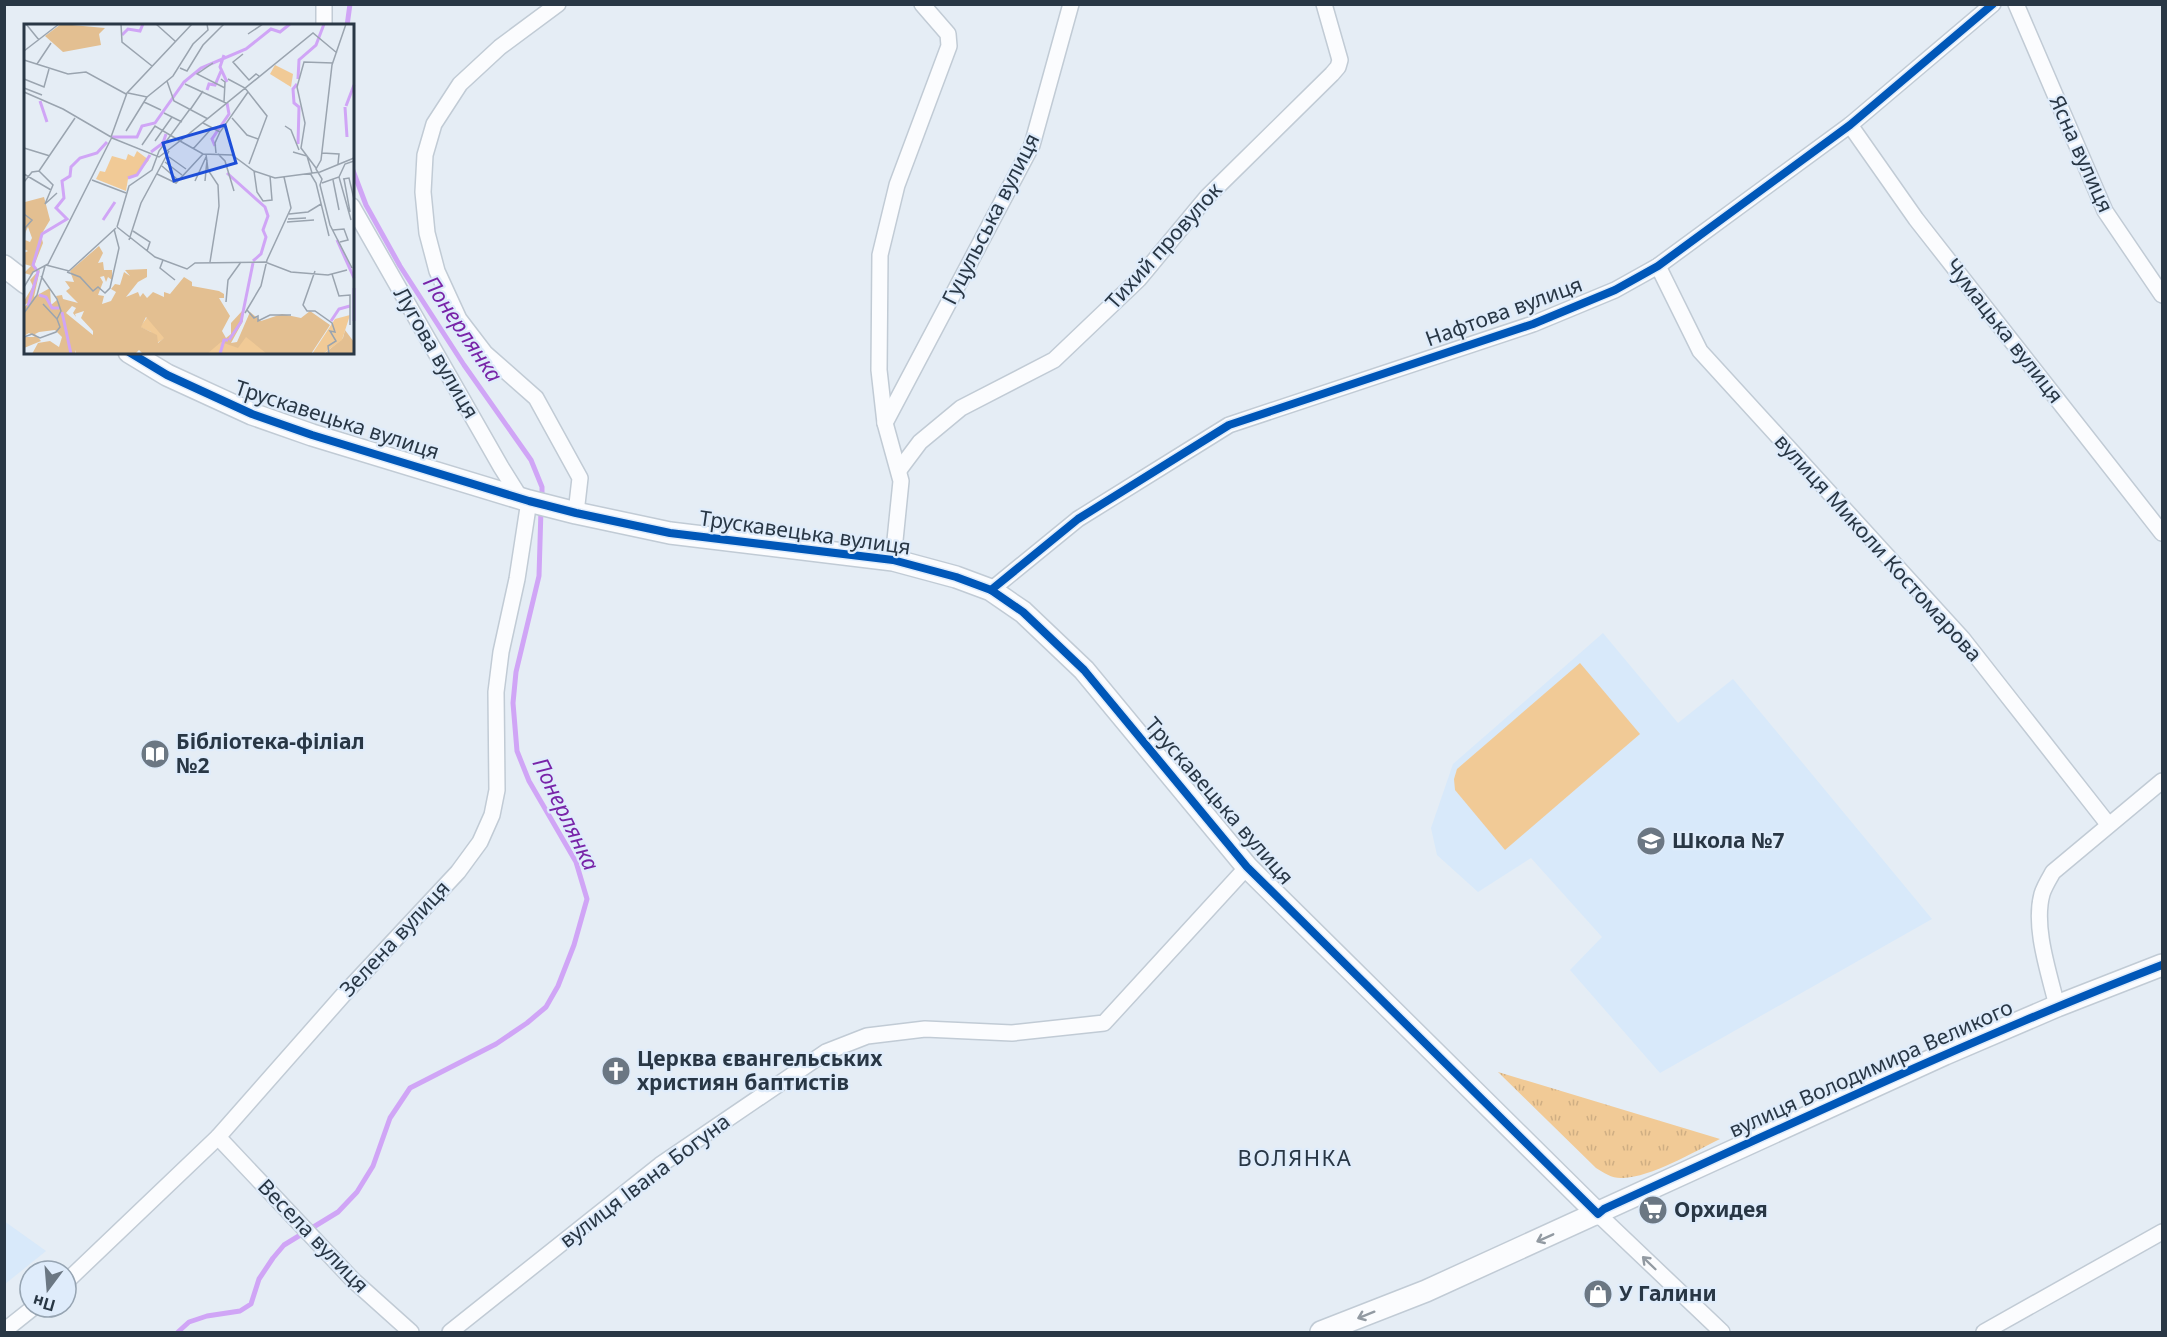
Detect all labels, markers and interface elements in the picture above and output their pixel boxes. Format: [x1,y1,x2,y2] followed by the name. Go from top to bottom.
[24,24,354,354] inset map
[2044,91,2120,217] street label: Ясна вулиця
[935,128,1045,309] street label: Гуцульська вулиця
[1099,176,1228,315] street label: Тихий провулок
[1939,252,2070,409] street label: Чумацька вулиця
[417,269,510,388] water label: Понерлянка
[1421,270,1586,352] street label: Нафтова вулиця
[388,282,486,423] street label: Лугова вулиця
[232,373,443,465] street label: Трускавецька вулиця
[1769,427,1989,667] street label: вулиця Миколи Костомарова
[698,503,913,561] street label: Трускавецька вулиця
[1139,711,1300,890] street label: Трускавецька вулиця
[176,727,365,779] place label: Бібліотека-філіал №2
[139,738,171,770] library icon: Бібліотека-філіал №2
[527,752,607,875] water label: Понерлянка
[1635,825,1667,857] school or university icon: Школа №7
[1672,826,1785,854] place label: Школа №7
[333,874,455,1002] street label: Зелена вулиця
[1724,993,2017,1143] street label: вулиця Володимира Великого
[637,1044,883,1096] place label: Церква євангельських християн баптистів
[600,1055,632,1087] church icon: Церква євангельських християн баптистів
[554,1107,735,1253] street label: вулиця Івана Богуна
[1238,1142,1352,1172] district label: ВОЛЯНКА
[252,1172,375,1298] street label: Весела вулиця
[1637,1194,1669,1226] supermarket icon: Орхидея
[1674,1195,1768,1223] place label: Орхидея
[1536,1233,1554,1244] one-way arrow
[1642,1255,1657,1270] one-way arrow
[18,1259,78,1319] north arrow
[1582,1278,1614,1310] shop icon: У Галини
[1619,1279,1717,1307] place label: У Галини
[30,1290,58,1317] text: Пн
[1357,1310,1376,1321] one-way arrow

